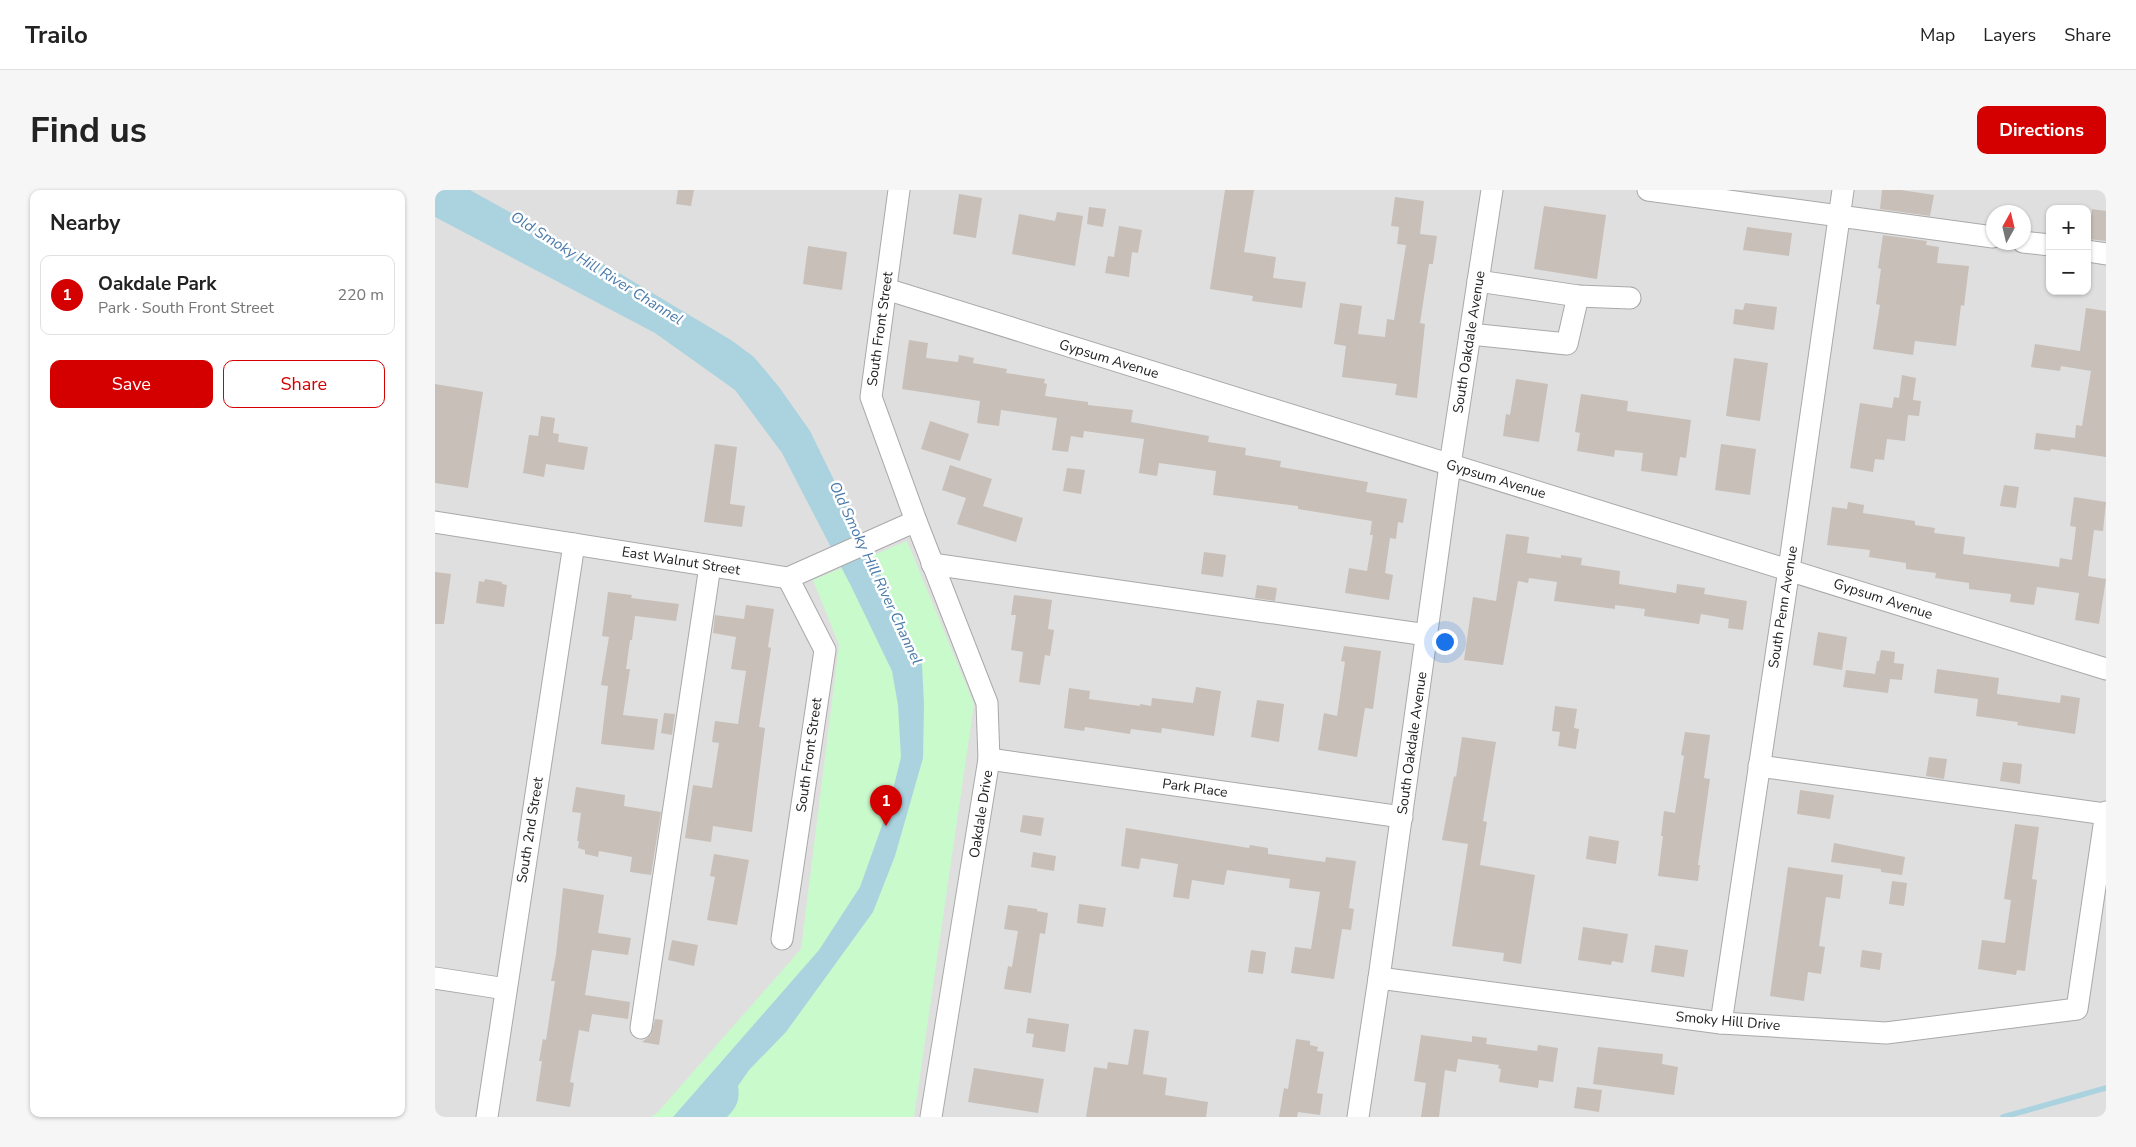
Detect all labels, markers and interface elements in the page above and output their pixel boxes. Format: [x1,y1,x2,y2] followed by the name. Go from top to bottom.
[25,19,88,51] text: Trailo
[1920,23,1955,47] text: Map
[1983,23,2036,47] text: Layers
[2064,23,2111,47] text: Share
[1977,106,2106,154] button: Directions
[30,107,147,154] text: Find us
[1986,205,2031,250] north arrow
[2046,205,2091,295] map controls
[2046,205,2091,250] button: +
[507,207,687,329] water label: Old Smoky Hill River Channel
[50,209,120,237] text: Nearby
[2046,250,2091,295] button: −
[1448,269,1490,415] street label: South Oakdale Avenue
[863,270,897,388] street label: South Front Street
[98,271,216,297] text: Oakdale Park
[62,284,72,306] text: 1
[337,284,384,306] text: 220 m
[98,297,274,319] text: Park · South Front Street
[1057,335,1161,383] street label: Gypsum Avenue
[50,360,213,408] button: Save
[223,360,385,408] button: Share
[1444,455,1548,503] street label: Gypsum Avenue
[825,478,927,668] water label: Old Smoky Hill River Channel
[621,542,741,580] street label: East Walnut Street
[1764,544,1802,670] street label: South Penn Avenue
[1831,574,1935,624] street label: Gypsum Avenue
[1432,629,1458,655] your location
[1393,670,1431,816] street label: South Oakdale Avenue
[792,696,826,814] street label: South Front Street
[965,769,997,859] street label: Oakdale Drive
[1161,774,1229,802] street label: Park Place
[512,776,548,884] street label: South 2nd Street
[870,785,902,826] pin: 1
[1675,1007,1781,1035] street label: Smoky Hill Drive

